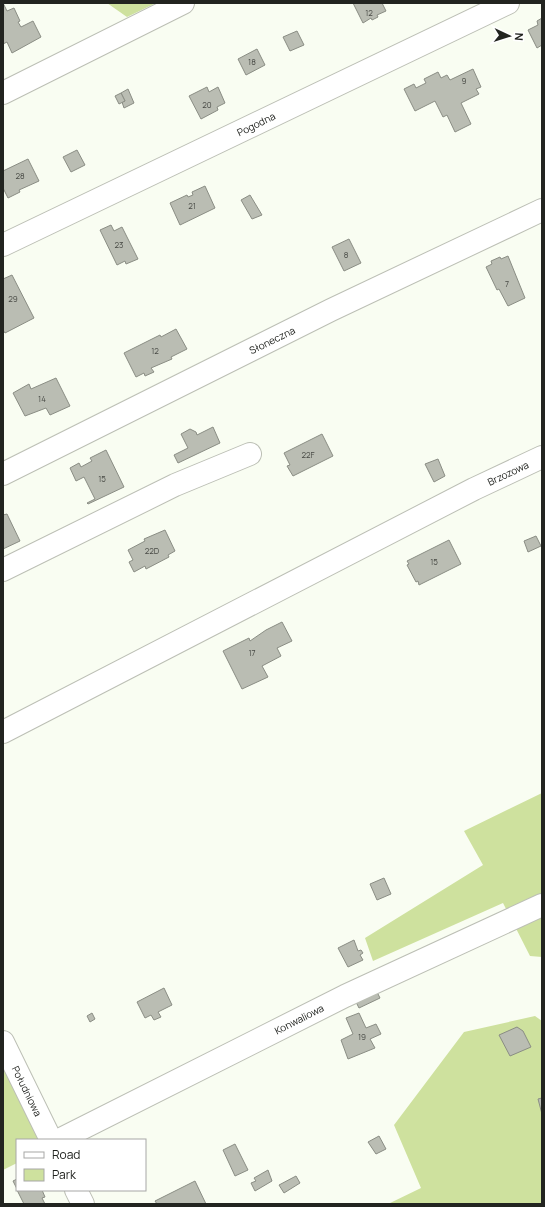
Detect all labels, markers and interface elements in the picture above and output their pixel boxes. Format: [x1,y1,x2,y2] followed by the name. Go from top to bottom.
[365,7,373,18] house number: 12
[489,16,529,56] north arrow
[512,32,527,41] text: N
[248,56,256,67] house number: 18
[462,75,467,86] house number: 9
[202,99,212,110] house number: 20
[234,109,278,139] street label: Pogodna
[15,170,25,181] house number: 28
[188,200,196,211] house number: 21
[115,239,123,250] house number: 23
[344,249,349,260] house number: 8
[505,278,509,289] house number: 7
[8,293,18,304] house number: 29
[247,323,297,357] street label: Słoneczna
[151,345,159,356] house number: 12
[38,393,46,404] house number: 14
[301,449,315,460] house number: 22F
[485,457,531,489] street label: Brzozowa
[98,473,106,484] house number: 15
[145,545,160,556] house number: 22D
[430,556,438,567] house number: 15
[248,647,256,658] house number: 17
[272,1001,326,1037] street label: Konwaliowa
[358,1031,366,1042] house number: 19
[9,1063,45,1119] street label: Południowa
[16,1139,146,1191] legend
[52,1146,80,1163] text: Road
[52,1166,77,1183] text: Park

